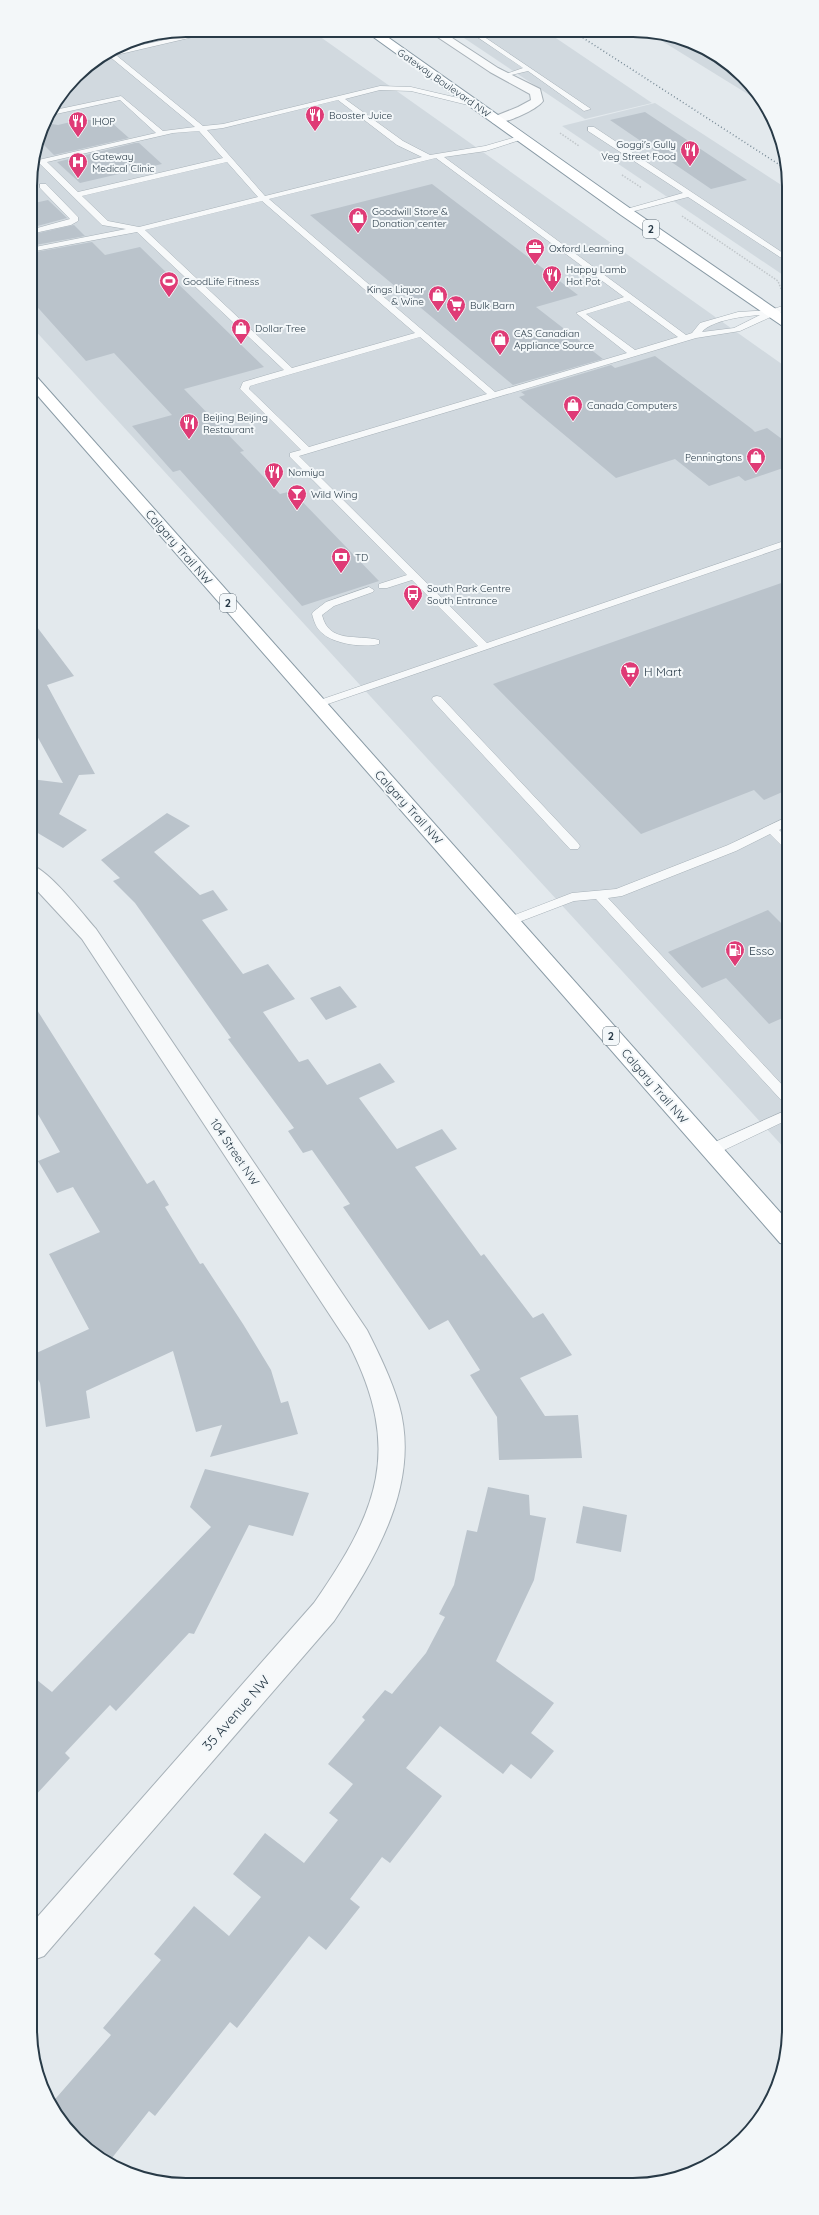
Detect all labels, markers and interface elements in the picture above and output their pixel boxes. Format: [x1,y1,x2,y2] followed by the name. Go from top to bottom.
[395,46,493,120] street label: Gateway Boulevard NW
[304,104,326,132] restaurant icon: Booster Juice
[329,109,393,122] place label: Booster Juice
[67,110,89,138] restaurant icon: IHOP
[92,115,115,128] place label: IHOP
[601,138,676,163] place label: Goggi's Gully Veg Street Food
[679,139,701,167] restaurant icon: Goggi's Gully Veg Street Food
[92,150,154,175] place label: Gateway Medical Clinic
[67,151,89,179] hospital icon: Gateway Medical Clinic
[372,205,448,230] place label: Goodwill Store & Donation center
[347,206,369,234] shop icon: Goodwill Store & Donation center
[643,220,659,238] road number: 2
[524,237,546,265] office icon: Oxford Learning
[549,242,624,255] place label: Oxford Learning
[566,263,626,288] place label: Happy Lamb Hot Pot
[541,264,563,292] restaurant icon: Happy Lamb Hot Pot
[158,270,180,298] sports icon: GoodLife Fitness
[183,275,259,288] place label: GoodLife Fitness
[367,283,424,308] place label: Kings Liquor & Wine
[427,284,449,312] shop icon: Kings Liquor & Wine
[445,294,467,322] supermarket icon: Bulk Barn
[470,299,515,312] place label: Bulk Barn
[230,317,252,345] shop icon: Dollar Tree
[255,322,306,335] place label: Dollar Tree
[514,327,595,352] place label: CAS Canadian Appliance Source
[489,328,511,356] shop icon: CAS Canadian Appliance Source
[562,394,584,422] shop icon: Canada Computers
[587,399,678,412] place label: Canada Computers
[203,411,268,436] place label: Beijing Beijing Restaurant
[178,412,200,440] restaurant icon: Beijing Beijing Restaurant
[745,446,767,474] shop icon: Penningtons
[685,451,742,464] place label: Penningtons
[263,461,285,489] restaurant icon: Nomiya
[288,466,324,479] place label: Nomiya
[286,483,308,511] bar icon: Wild Wing
[311,488,358,501] place label: Wild Wing
[142,506,216,588] street label: Calgary Trail NW
[330,546,352,574] bank icon: TD
[355,551,368,564] place label: TD
[427,582,511,607] place label: South Park Centre South Entrance
[402,583,424,611] bus stop icon: South Park Centre South Entrance
[220,594,236,612] road number: 2
[619,660,641,688] supermarket icon: H Mart
[644,664,682,679] place label: H Mart
[372,767,446,847] street label: Calgary Trail NW
[724,939,746,967] fuel station icon: Esso
[749,943,774,958] place label: Esso
[603,1027,619,1045] road number: 2
[618,1045,692,1127] street label: Calgary Trail NW
[207,1116,263,1189] street label: 104 Street NW
[198,1671,274,1754] street label: 35 Avenue NW

